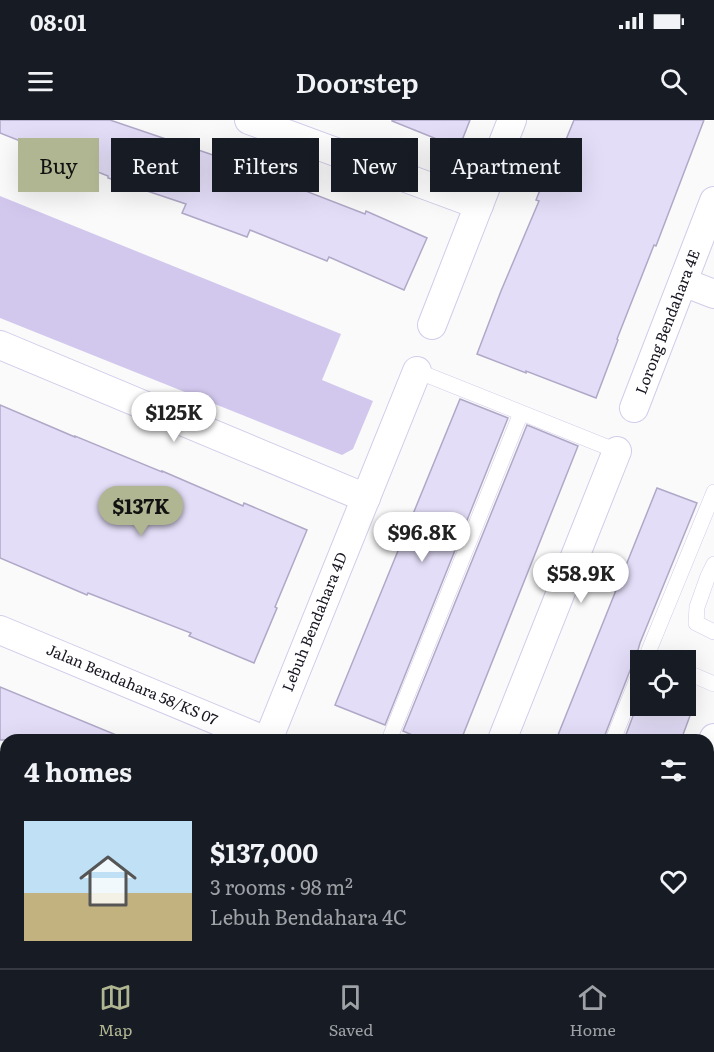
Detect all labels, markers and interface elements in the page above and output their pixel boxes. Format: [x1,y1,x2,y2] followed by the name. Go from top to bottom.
[30,5,86,38] text: 08:01
[295,61,419,101] text: Doorstep
[24,65,57,98] icon: menu
[657,65,690,98] icon: search
[18,138,99,192] chip: Buy
[111,138,200,192] chip: Rent
[212,138,319,192] chip: Filters
[331,138,418,192] chip: New
[430,138,582,192] chip: Apartment
[628,246,705,397] street label: Lorong Bendahara 4E
[132,392,216,443] pin: $125K
[145,396,203,426] text: $125K
[99,486,183,537] pin: $137K
[112,490,170,520] text: $137K
[373,512,471,563] pin: $96.8K
[387,516,457,546] text: $96.8K
[275,548,352,695] street label: Lebuh Bendahara 4D
[532,553,630,604] pin: $58.9K
[547,557,615,587] text: $58.9K
[43,637,222,730] street label: Jalan Bendahara 58/KS 07
[630,650,696,716] map controls
[630,650,696,716] button: locate
[24,751,132,790] text: 4 homes
[657,754,690,787] icon: filters
[210,832,318,871] text: $137,000
[72,845,144,917] icon: home
[657,865,690,898] icon: heart
[210,871,353,901] text: 3 rooms · 98 m²
[210,901,407,931] text: Lebuh Bendahara 4C
[98,981,132,1041] tab: Map
[329,981,373,1041] tab: Saved
[570,981,616,1041] tab: Home

